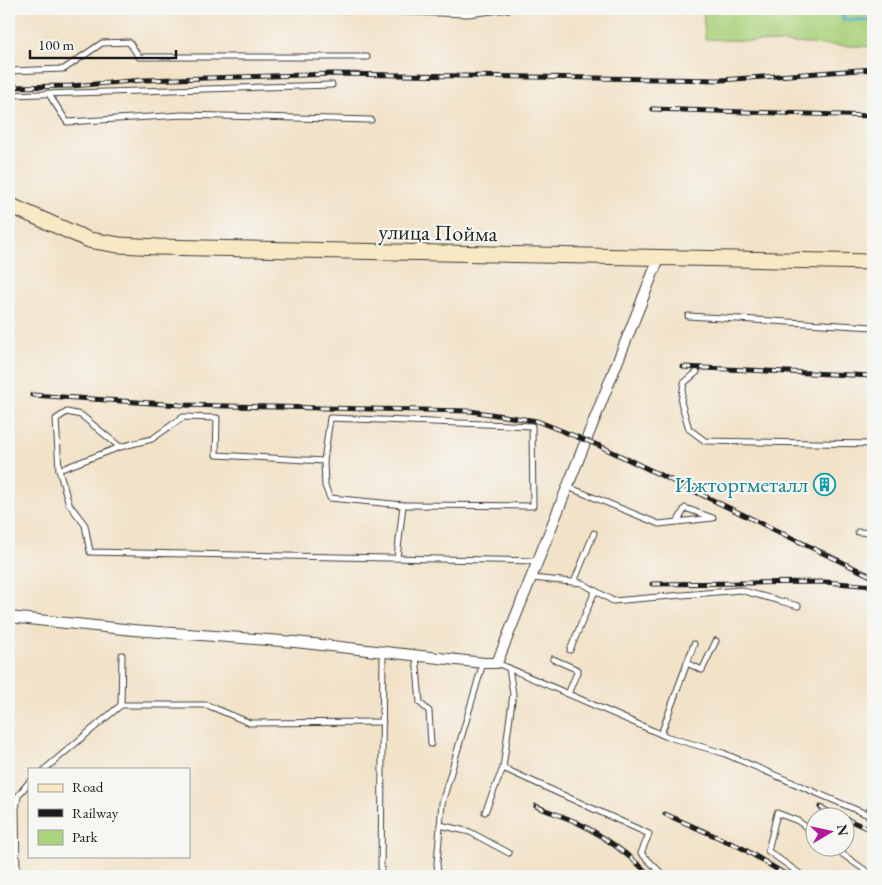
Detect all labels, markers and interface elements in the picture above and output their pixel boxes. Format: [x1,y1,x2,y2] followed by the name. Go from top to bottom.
[30,28,176,60] scale bar
[38,35,75,54] text: 100 m
[378,217,498,248] street label: улица Пойма
[675,470,808,499] place label: Ижторгметалл
[812,472,836,496] building icon: Ижторгметалл
[28,768,190,858] legend
[72,777,104,796] text: Road
[72,803,119,822] text: Railway
[804,808,854,858] north arrow
[833,823,853,838] text: N
[72,827,99,846] text: Park

